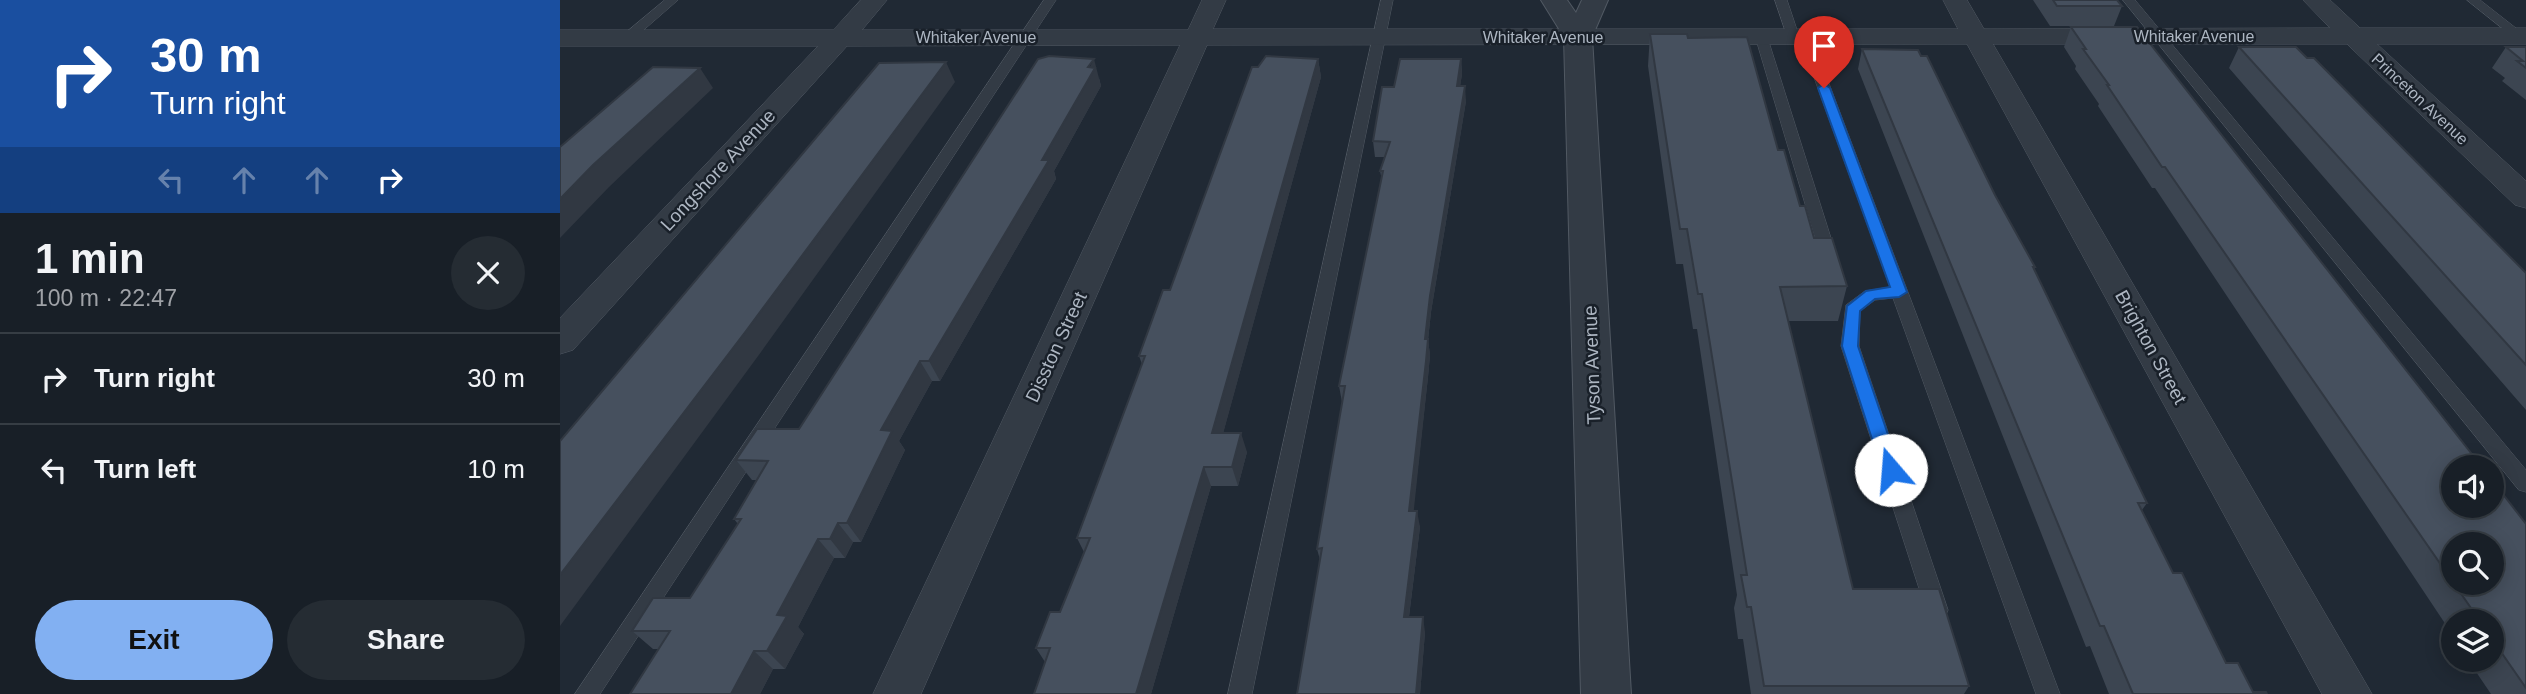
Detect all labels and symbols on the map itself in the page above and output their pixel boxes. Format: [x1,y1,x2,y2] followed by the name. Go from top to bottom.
[1794,16,1854,88] pin
[2134,28,2254,45] street label: Whitaker Avenue
[916,29,1036,46] street label: Whitaker Avenue
[1483,29,1603,46] street label: Whitaker Avenue
[2368,50,2472,148] street label: Princeton Avenue
[656,105,780,235] street label: Longshore Avenue
[2111,286,2191,408] street label: Brighton Street
[1021,288,1091,406] street label: Disston Street
[1579,305,1605,425] street label: Tyson Avenue
[1854,433,1928,507] position arrow

